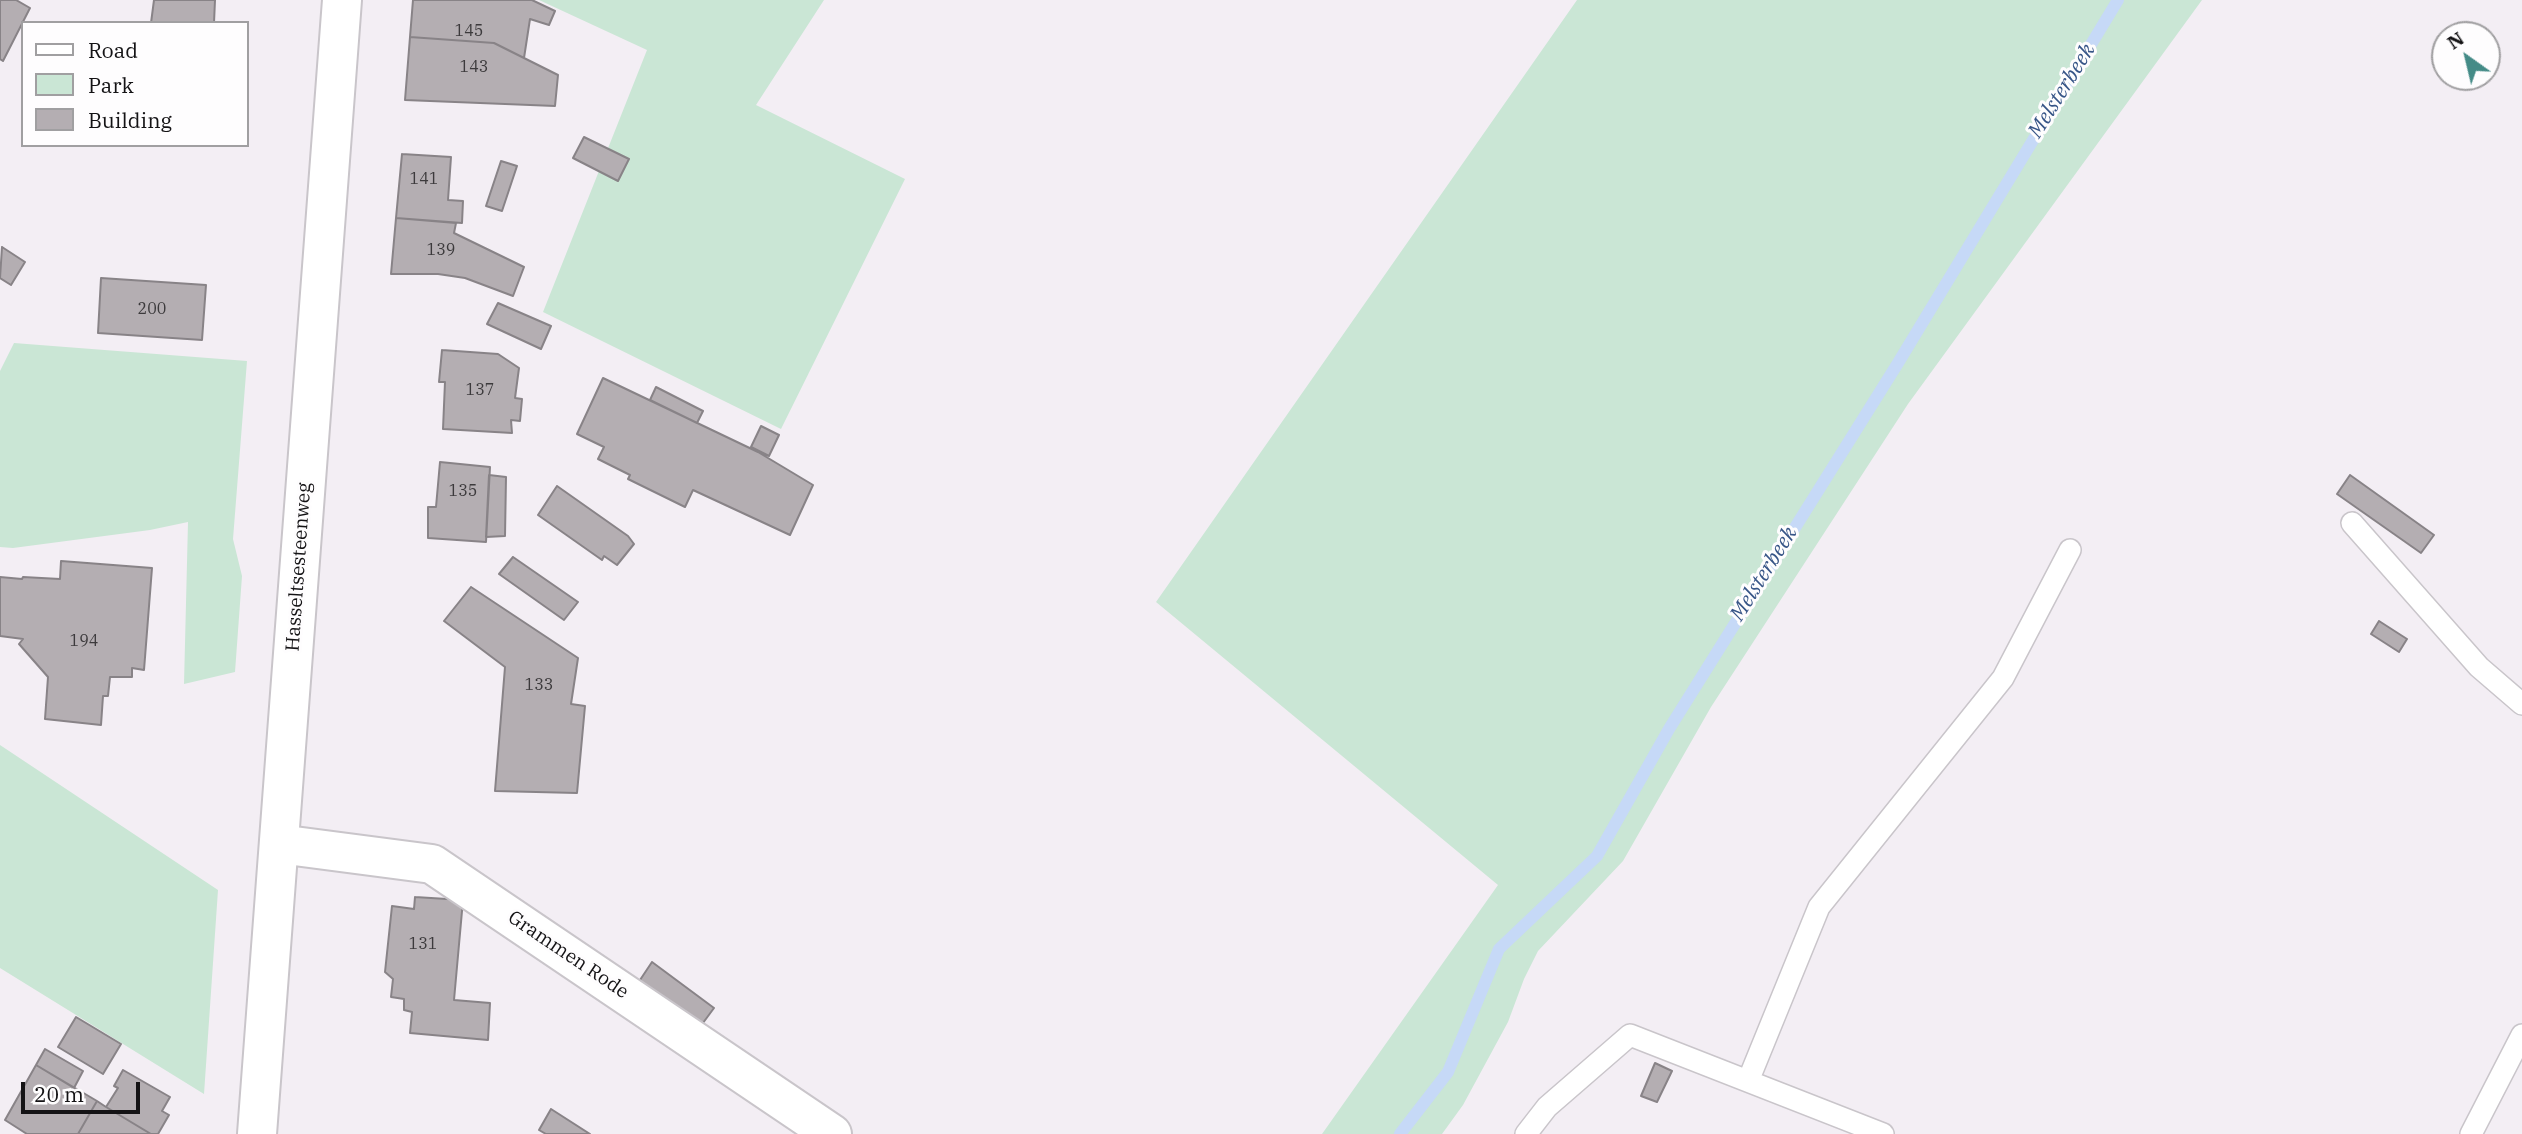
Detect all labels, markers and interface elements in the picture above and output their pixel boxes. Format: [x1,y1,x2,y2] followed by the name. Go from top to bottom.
[21,21,248,147] legend
[455,21,483,41] house number: 145
[2431,21,2501,91] north arrow
[2442,26,2468,54] text: N
[88,36,138,64] text: Road
[2023,39,2101,143] water label: Melsterbeek
[460,57,488,77] house number: 143
[88,71,134,99] text: Park
[88,106,172,134] text: Building
[410,169,438,189] house number: 141
[427,240,455,260] house number: 139
[138,299,166,319] house number: 200
[466,380,494,400] house number: 137
[449,481,477,501] house number: 135
[282,482,316,652] street label: Hasseltsesteenweg
[1725,522,1803,626] water label: Melsterbeek
[70,631,98,651] house number: 194
[525,675,553,695] house number: 133
[503,906,633,1004] street label: Grammen Rode
[409,934,437,954] house number: 131
[24,1068,144,1112] scale bar
[34,1080,84,1108] text: 20 m

